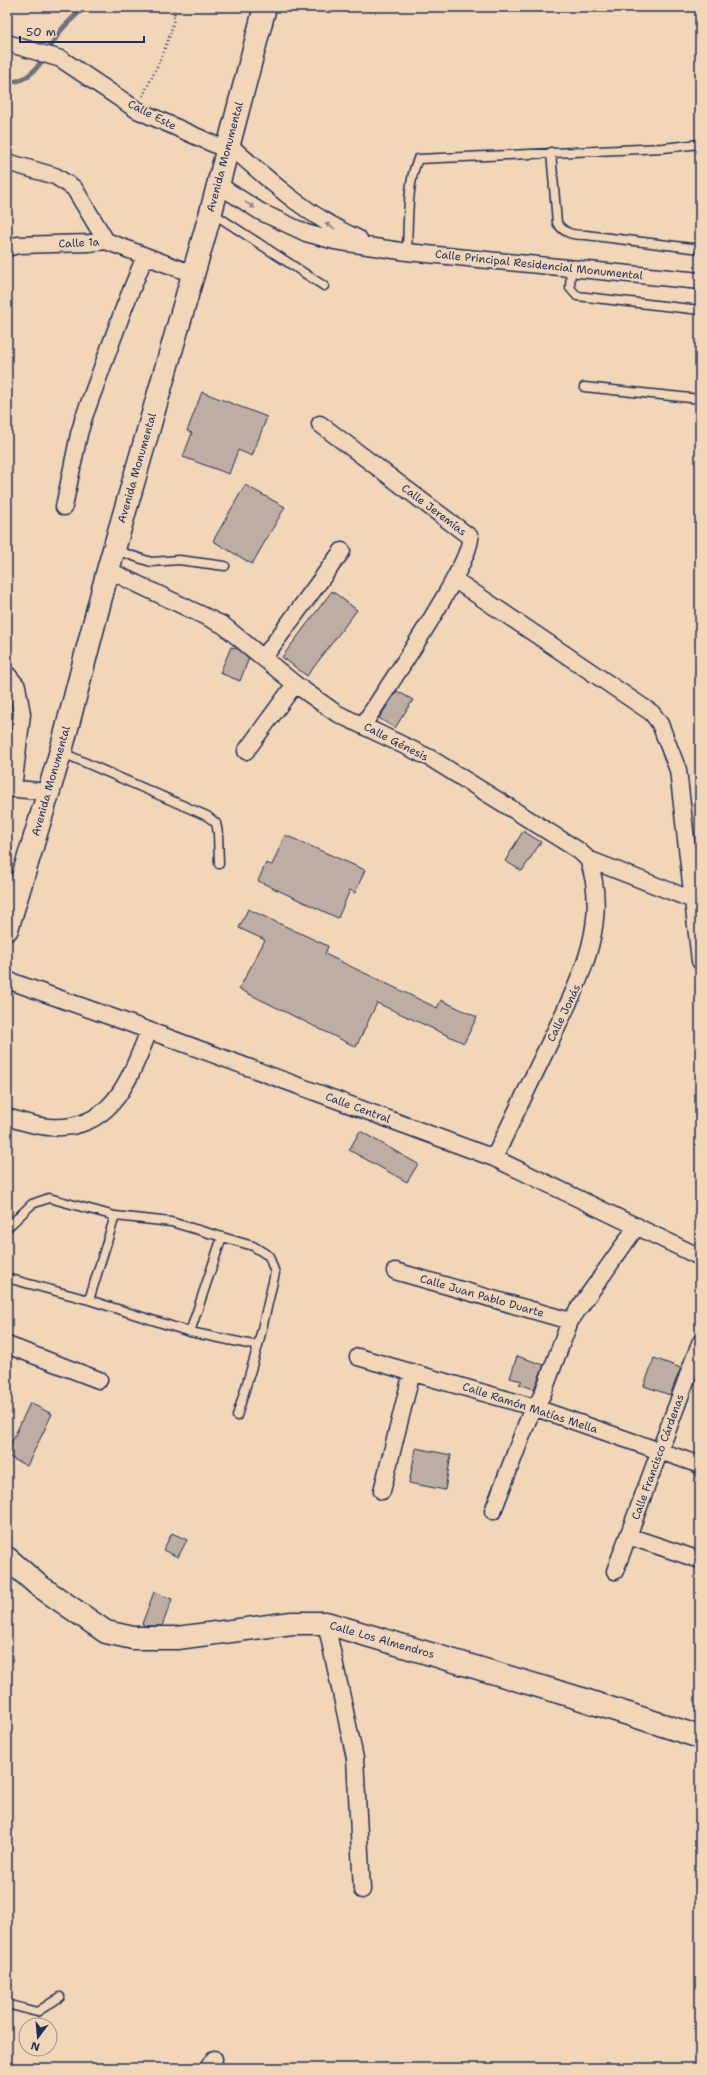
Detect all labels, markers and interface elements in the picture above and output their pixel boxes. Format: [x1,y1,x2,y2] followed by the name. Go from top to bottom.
[20,18,144,44] scale bar
[26,24,56,40] text: 50 m
[125,96,179,134] street label: Calle Este
[203,99,247,214] street label: Avenida Monumental
[245,201,255,209] one-way arrow
[325,222,336,229] one-way arrow
[58,234,100,252] street label: Calle 1a
[434,247,644,283] street label: Calle Principal Residencial Monumental
[114,411,160,525] street label: Avenida Monumental
[398,481,470,539] street label: Calle Jeremías
[361,719,431,765] street label: Calle Génesis
[28,724,74,838] street label: Avenida Monumental
[544,982,584,1044] street label: Calle Jonás
[323,1089,393,1127] street label: Calle Central
[418,1271,546,1321] street label: Calle Juan Pablo Duarte
[460,1379,600,1437] street label: Calle Ramón Matías Mella
[628,1392,688,1522] street label: Calle Francisco Cárdenas
[328,1618,436,1662] street label: Calle Los Almendros
[18,2017,58,2057] north arrow
[29,2038,42,2055] text: N

